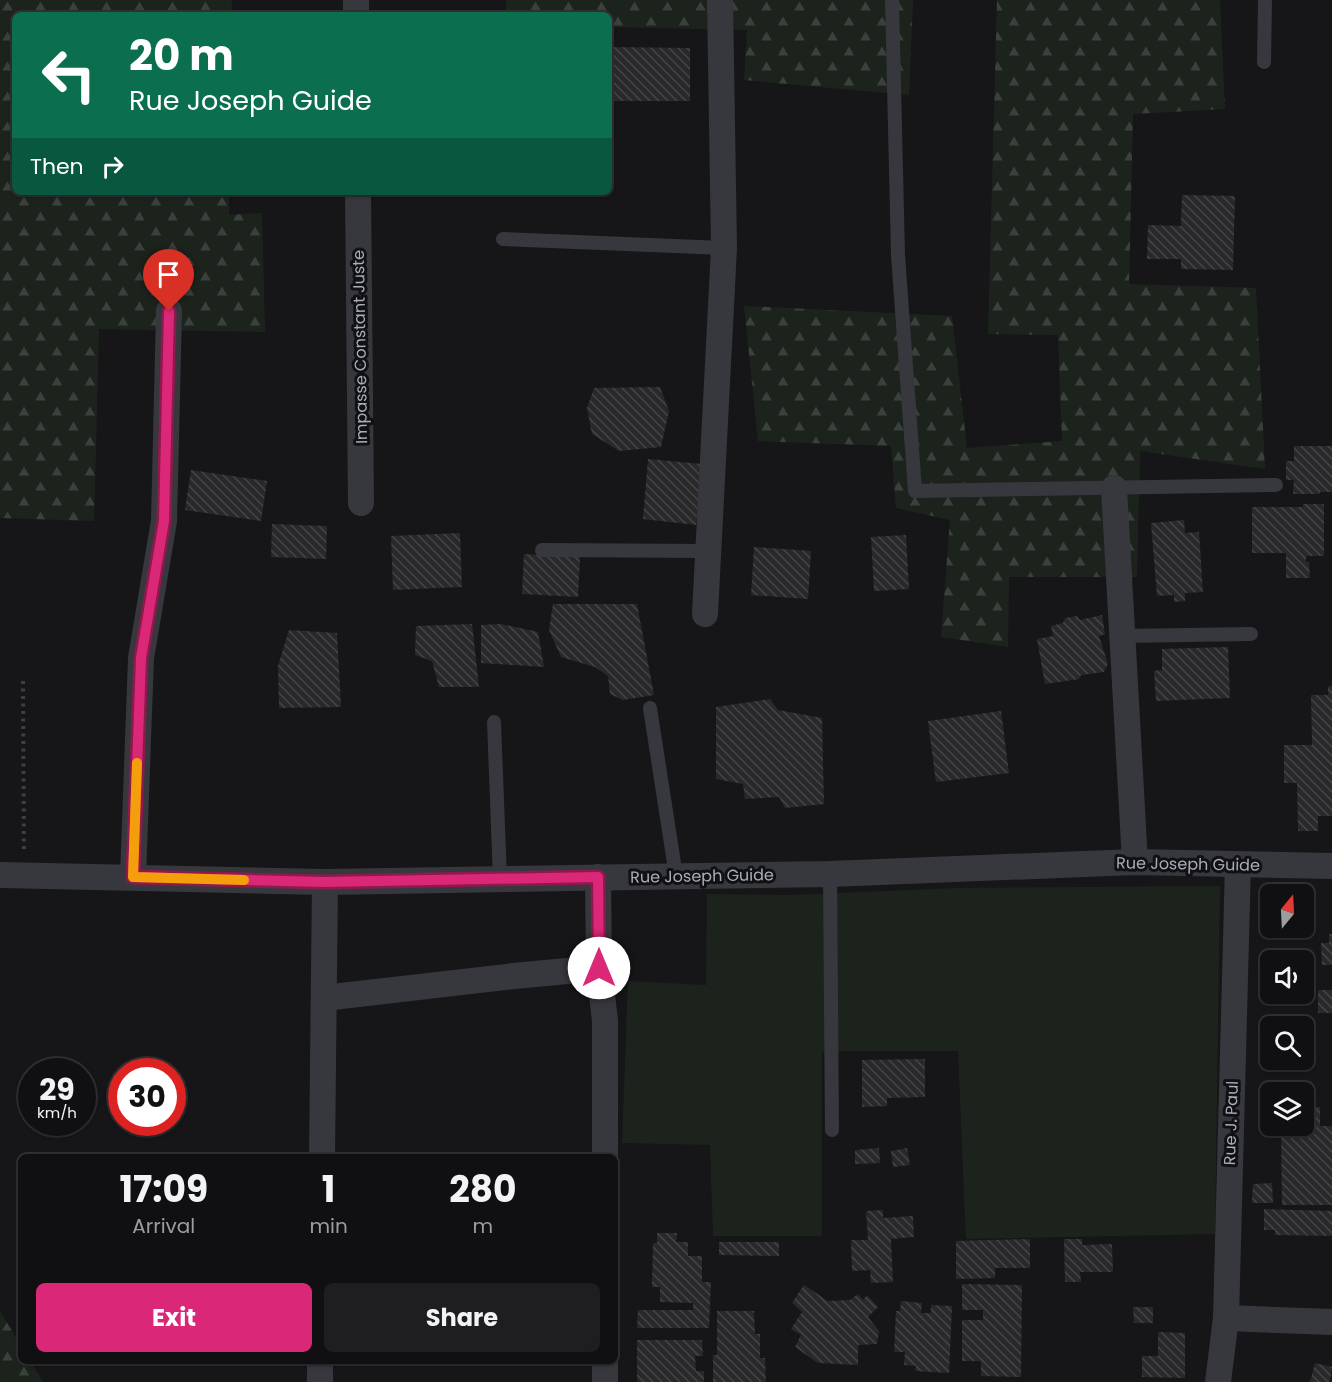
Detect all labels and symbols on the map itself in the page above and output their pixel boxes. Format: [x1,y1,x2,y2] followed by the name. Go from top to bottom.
[143,249,194,311] pin
[347,250,373,444] street label: Impasse Constant Juste
[1116,851,1260,877] street label: Rue Joseph Guide
[630,863,774,889] street label: Rue Joseph Guide
[1260,884,1314,938] north arrow
[567,936,631,1000] position arrow
[108,1058,186,1136] speed limit sign: 30
[1218,1080,1244,1166] street label: Rue J. Paul

